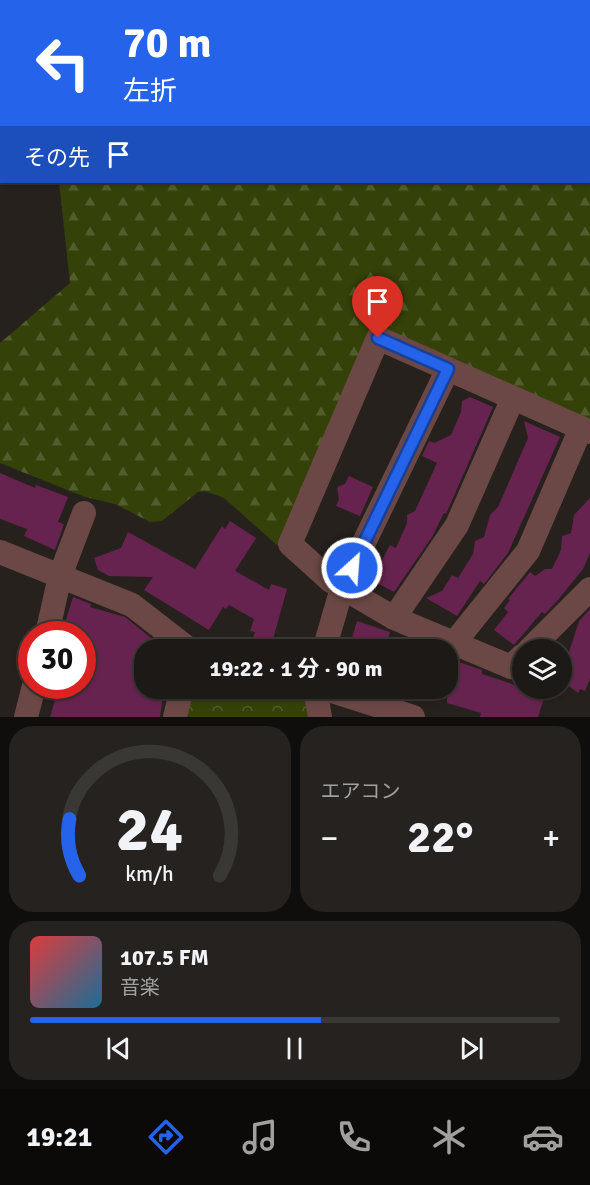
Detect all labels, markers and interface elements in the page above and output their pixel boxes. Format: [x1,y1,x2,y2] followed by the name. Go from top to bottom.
[123,18,212,69] text: 70 m
[24,24,102,102] icon: left
[123,75,177,108] text: 左折
[102,138,135,171] icon: arrive
[24,144,90,171] text: その先
[352,276,403,338] pin
[361,285,394,318] icon: arrive
[320,536,384,600] position arrow
[18,621,96,699] speed limit sign: 30
[512,639,572,699] map controls
[512,639,572,699] button: layers
[210,655,382,682] text: 19:22 · 1 分 · 90 m
[321,779,401,804] text: エアコン
[116,791,183,868] text: 24
[407,810,474,865] text: 22°
[321,818,338,859] text: −
[542,818,560,859] text: +
[125,861,174,887] text: km/h
[120,944,209,971] text: 107.5 FM
[120,975,160,1000] text: 音楽
[102,1032,135,1065] icon: previous
[278,1032,311,1065] icon: pause
[455,1032,488,1065] icon: next
[145,1116,187,1158] icon: directions
[239,1116,281,1158] icon: music
[333,1116,375,1158] icon: phone
[428,1116,470,1158] icon: climate
[522,1116,564,1158] icon: car
[26,1121,92,1154] text: 19:21

